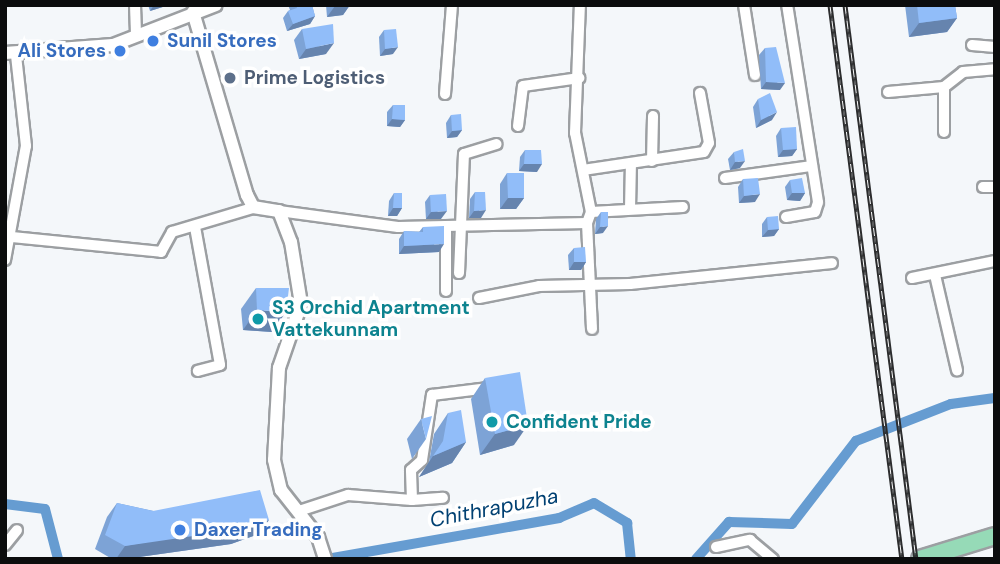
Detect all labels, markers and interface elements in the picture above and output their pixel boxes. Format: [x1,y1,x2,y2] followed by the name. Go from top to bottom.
[167,30,277,52] place label: Sunil Stores
[145,33,161,49] marker: Sunil Stores
[18,40,106,62] place label: Ali Stores
[112,43,128,59] marker: Ali Stores
[244,67,385,89] place label: Prime Logistics
[222,70,238,86] marker: Prime Logistics
[272,297,470,341] place label: S3 Orchid Apartment Vattekunnam
[250,311,266,327] marker: S3 Orchid Apartment Vattekunnam
[506,411,652,433] place label: Confident Pride
[484,414,500,430] marker: Confident Pride
[428,483,560,533] water label: Chithrapuzha
[194,519,323,541] place label: Daxer Trading
[172,522,188,538] marker: Daxer Trading

